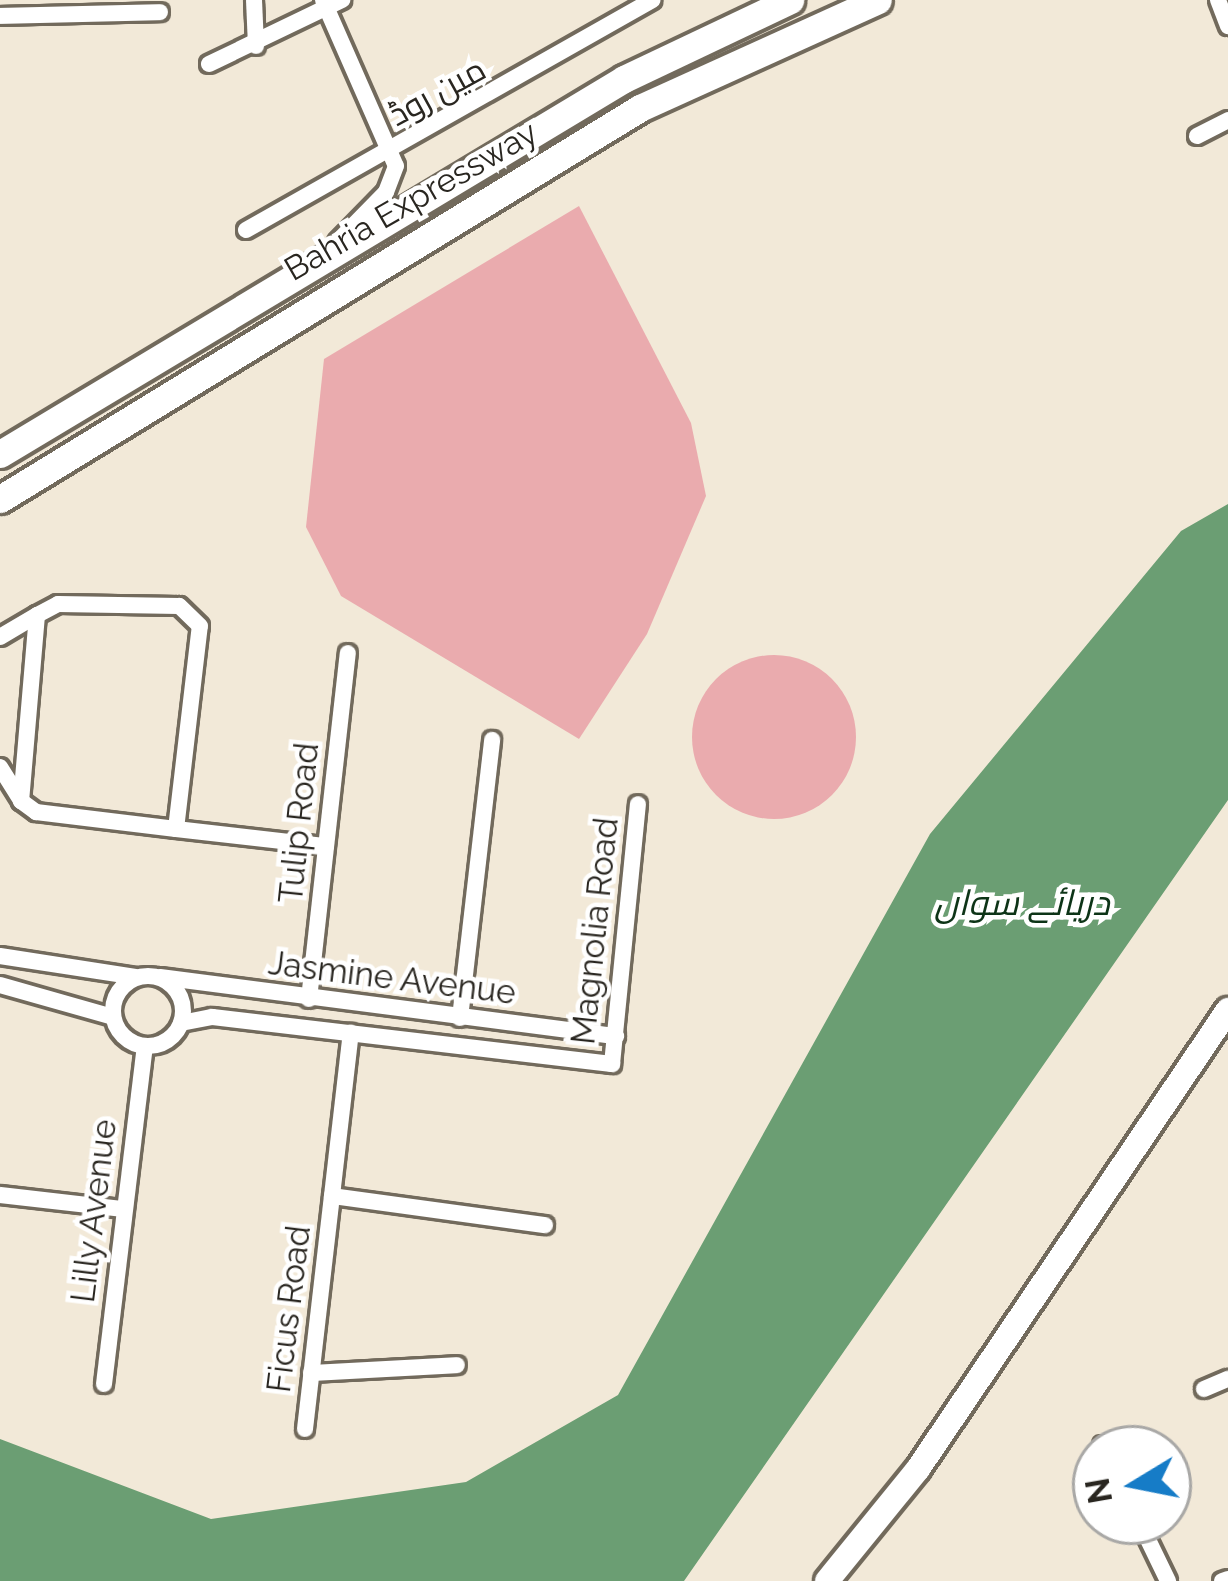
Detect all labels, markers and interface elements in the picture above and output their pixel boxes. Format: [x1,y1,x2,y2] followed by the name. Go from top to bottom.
[381,49,493,135] street label: مین روڈ
[278,113,544,289] street label: Bahria Expressway
[271,741,327,905] street label: Tulip Road
[563,816,627,1046] street label: Magnolia Road
[934,881,1110,925] water label: دریائے سواں
[266,943,518,1013] street label: Jasmine Avenue
[63,1116,125,1306] street label: Lilly Avenue
[259,1223,319,1395] street label: Ficus Road
[1072,1425,1192,1545] north arrow
[1078,1475,1120,1507] text: N

